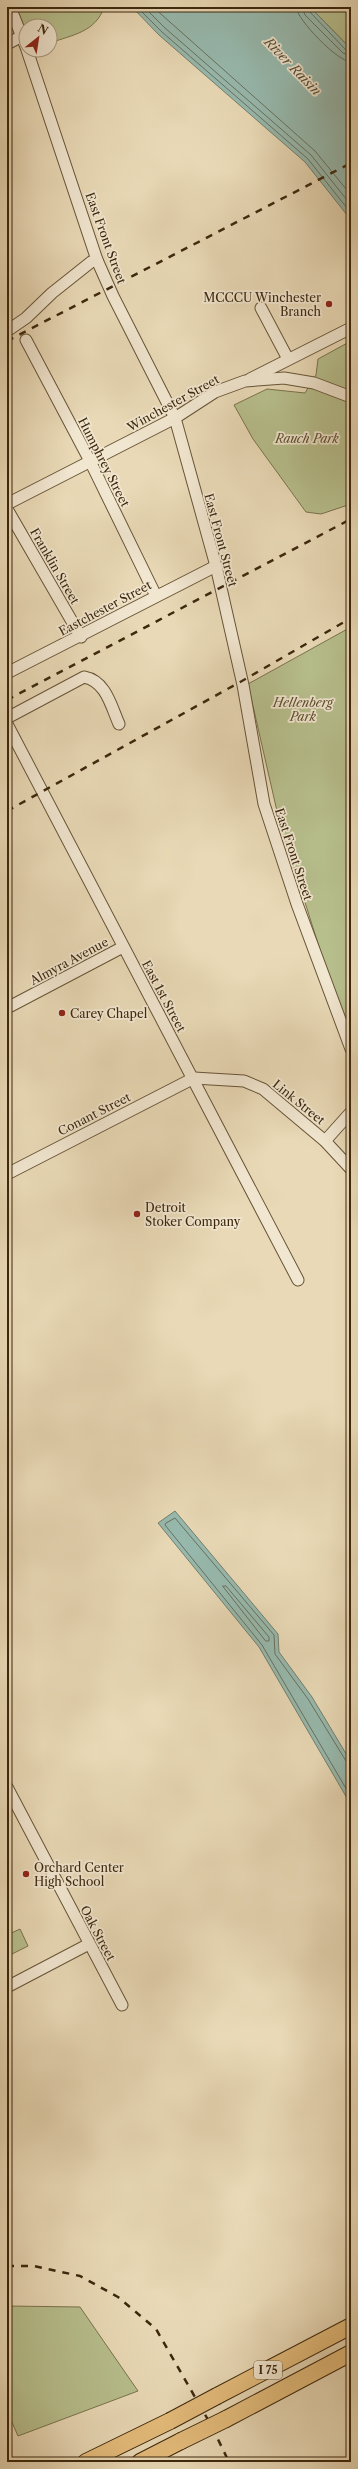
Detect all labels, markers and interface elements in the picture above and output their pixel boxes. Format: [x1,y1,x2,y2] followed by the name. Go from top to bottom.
[18,18,58,58] north arrow
[35,21,51,38] text: N
[261,33,325,99] water label: River Raisin
[83,190,130,286] street label: East Front Street
[203,290,321,319] place label: MCCCU Winchester Branch
[324,299,334,309] marker: MCCCU Winchester Branch
[123,371,222,435] street label: Winchester Street
[75,415,133,510] street label: Humphrey Street
[274,431,340,446] park label: Rauch Park
[201,492,241,589] street label: East Front Street
[27,525,83,607] street label: Franklin Street
[56,577,155,639] street label: Eastchester Street
[272,695,335,724] park label: Hellenberg Park
[272,806,316,903] street label: East Front Street
[26,934,111,988] street label: Almyra Avenue
[139,958,189,1035] street label: East 1st Street
[70,1006,148,1021] place label: Carey Chapel
[57,1008,67,1018] marker: Carey Chapel
[270,1076,329,1128] street label: Link Street
[55,1089,133,1139] street label: Conant Street
[145,1200,241,1229] place label: Detroit Stoker Company
[132,1209,142,1219] marker: Detroit Stoker Company
[34,1860,124,1889] place label: Orchard Center High School
[21,1869,31,1879] marker: Orchard Center High School
[77,1903,119,1964] street label: Oak Street
[254,2361,282,2379] road number: I 75

